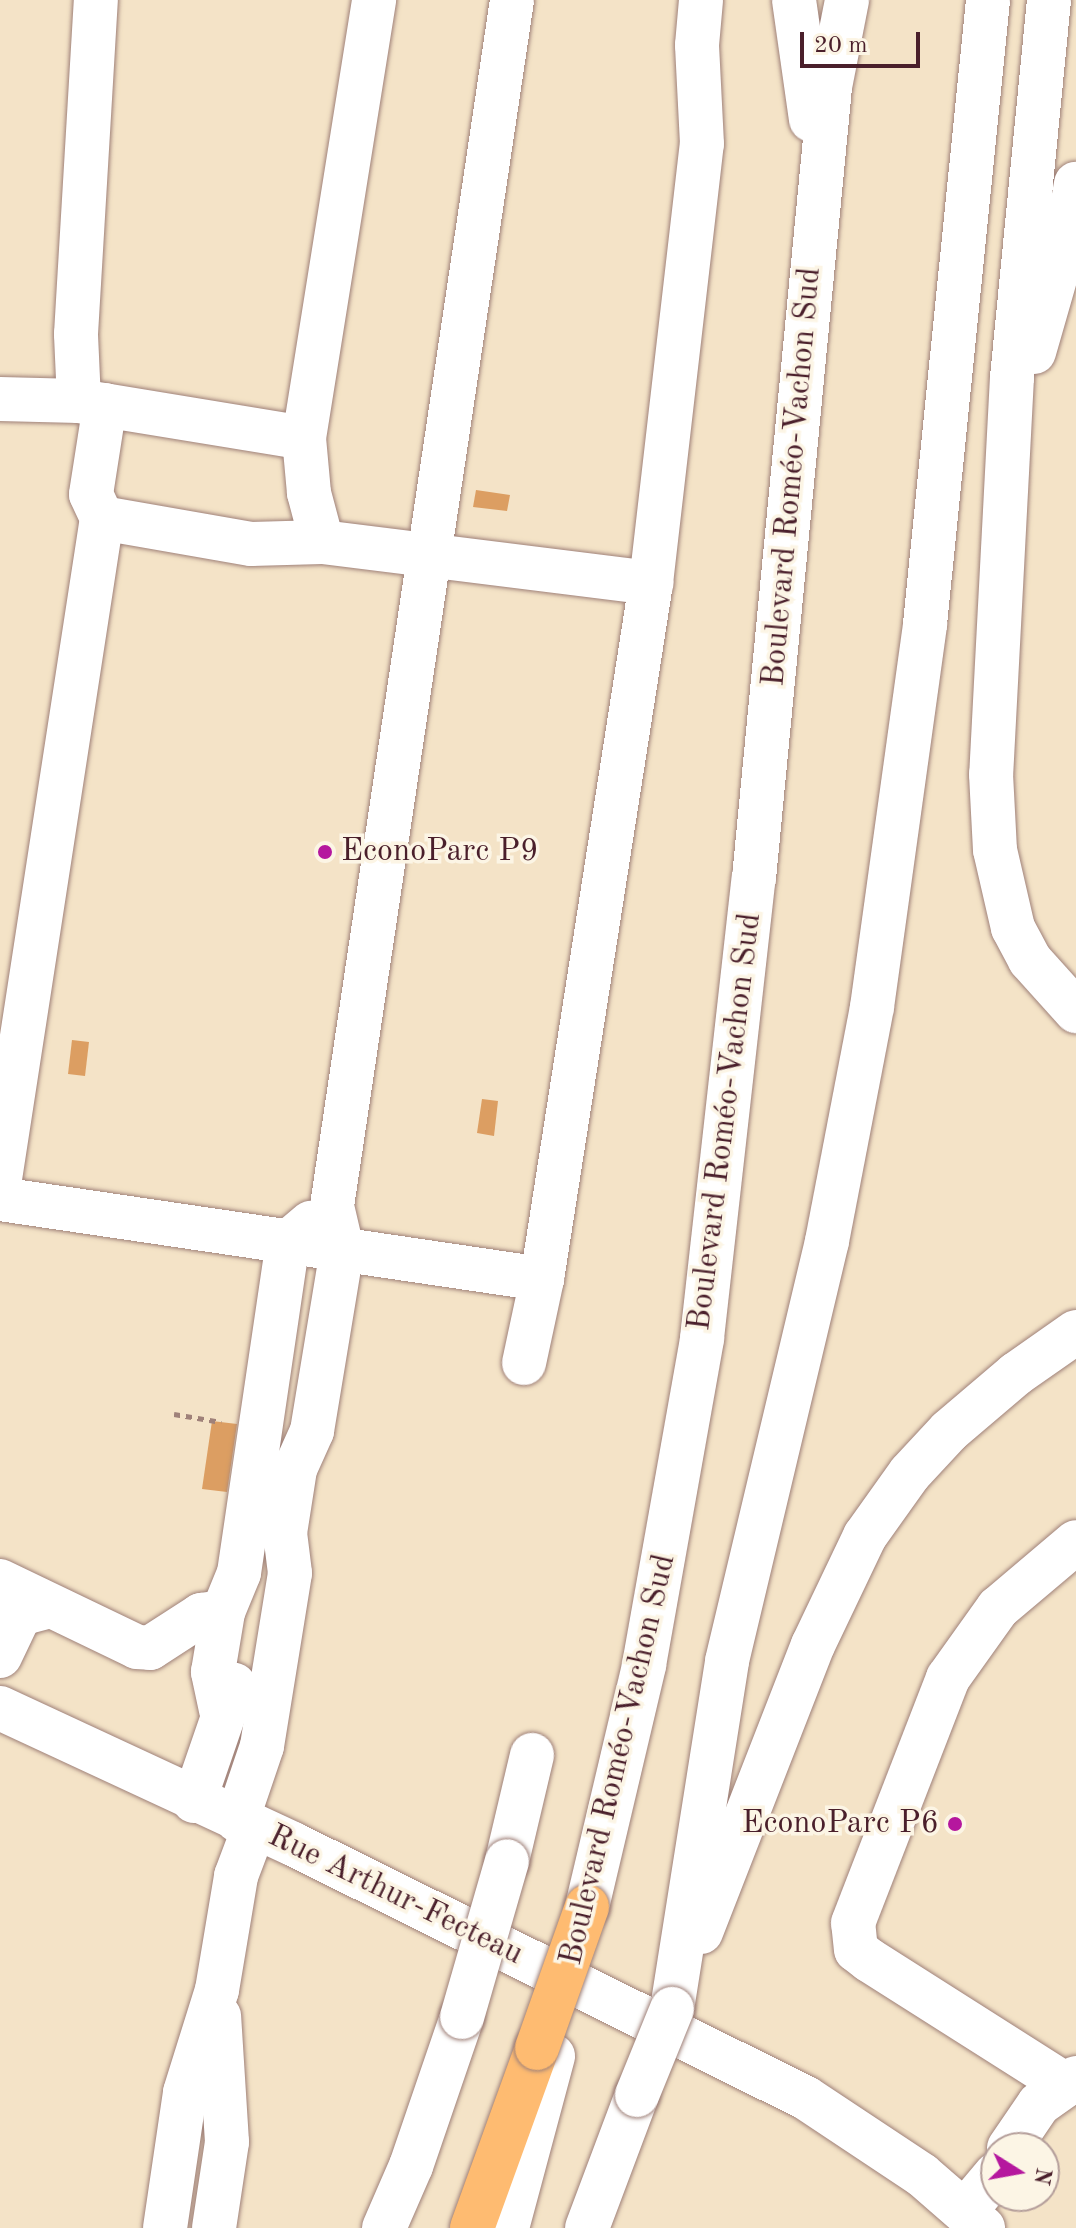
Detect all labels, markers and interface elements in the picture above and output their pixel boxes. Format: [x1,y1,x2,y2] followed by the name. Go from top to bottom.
[804,16,924,66] scale bar
[814,34,868,58] text: 20 m
[756,266,830,688] street label: Boulevard Roméo-Vachon Sud
[341,833,539,871] place label: EconoParc P9
[316,843,334,861] marker: EconoParc P9
[681,911,771,1333] street label: Boulevard Roméo-Vachon Sud
[553,1551,685,1969] street label: Boulevard Roméo-Vachon Sud
[741,1805,939,1843] place label: EconoParc P6
[946,1815,964,1833] marker: EconoParc P6
[261,1818,529,1974] street label: Rue Arthur-Fecteau
[980,2132,1060,2212] north arrow
[1029,2166,1054,2187] text: N

